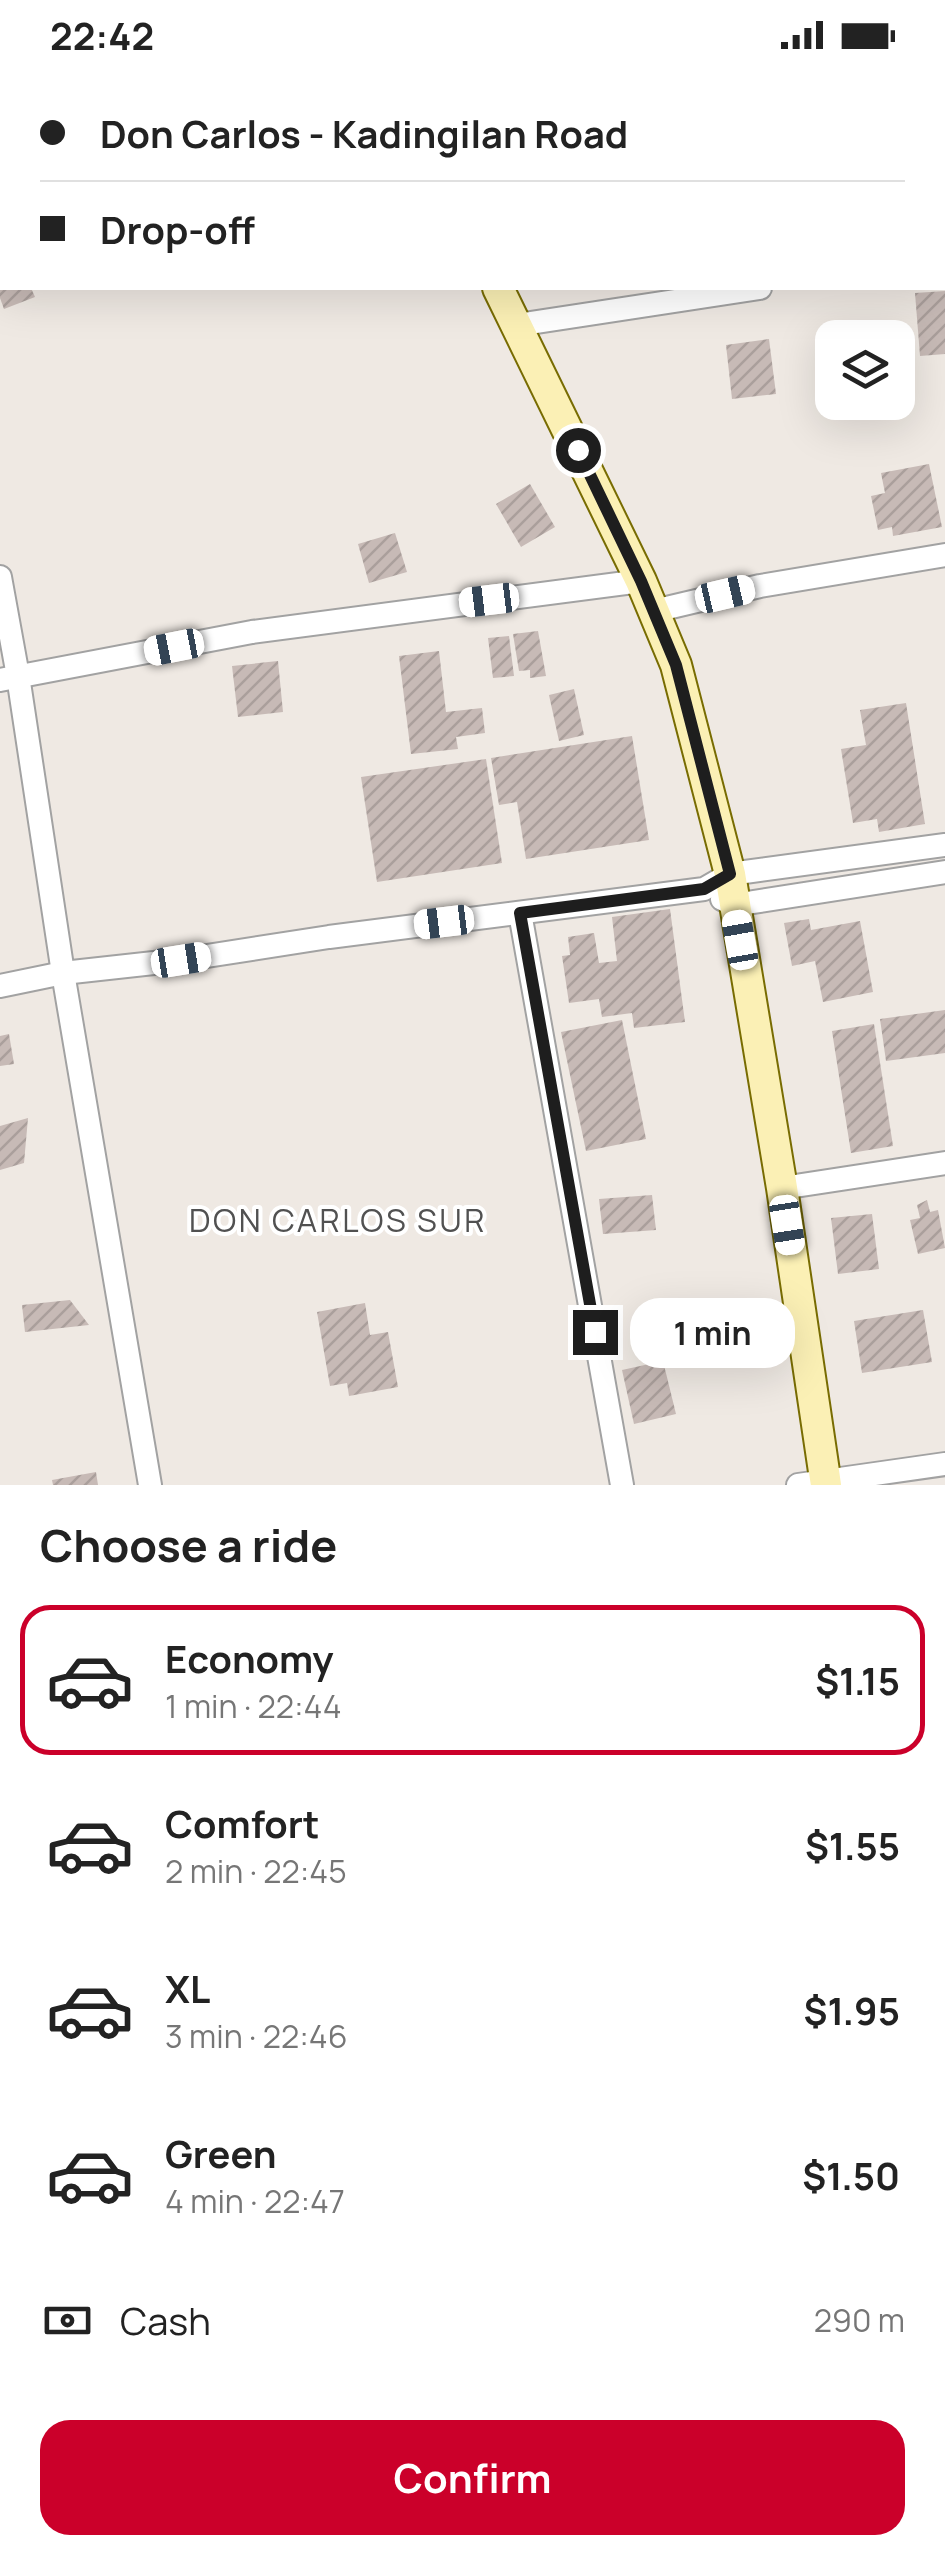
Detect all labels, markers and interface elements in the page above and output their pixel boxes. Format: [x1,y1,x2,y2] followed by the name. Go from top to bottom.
[50,9,154,61] text: 22:42
[100,107,628,159] text: Don Carlos - Kadingilan Road
[100,203,255,255] text: Drop-off
[815,320,915,420] map controls
[815,320,915,420] button: layers
[556,428,601,473] route start
[692,573,758,615] car
[457,581,521,619] car
[142,627,206,667] car
[412,903,476,941] car
[720,908,760,972] car
[149,940,213,980] car
[767,1193,807,1257] car
[189,1198,487,1242] district label: DON CARLOS SUR
[630,1297,795,1367] callout: 1 min
[573,1310,618,1355] route end
[673,1311,752,1355] text: 1 min
[40,1514,337,1576] text: Choose a ride
[165,1632,334,1684] text: Economy
[45,1635,135,1725] icon: car
[815,1654,900,1706] text: $1.15
[165,1684,342,1728] text: 1 min · 22:44
[165,1797,319,1849] text: Comfort
[45,1800,135,1890] icon: car
[805,1819,900,1871] text: $1.55
[165,1849,347,1893] text: 2 min · 22:45
[165,1962,210,2014] text: XL
[45,1965,135,2055] icon: car
[804,1984,900,2036] text: $1.95
[165,2014,348,2058] text: 3 min · 22:46
[165,2127,277,2179] text: Green
[45,2130,135,2220] icon: car
[802,2149,900,2201] text: $1.50
[165,2179,345,2223] text: 4 min · 22:47
[40,2293,95,2348] icon: cash
[120,2294,211,2346] text: Cash
[814,2298,905,2342] text: 290 m
[40,2420,905,2535] button: Confirm

